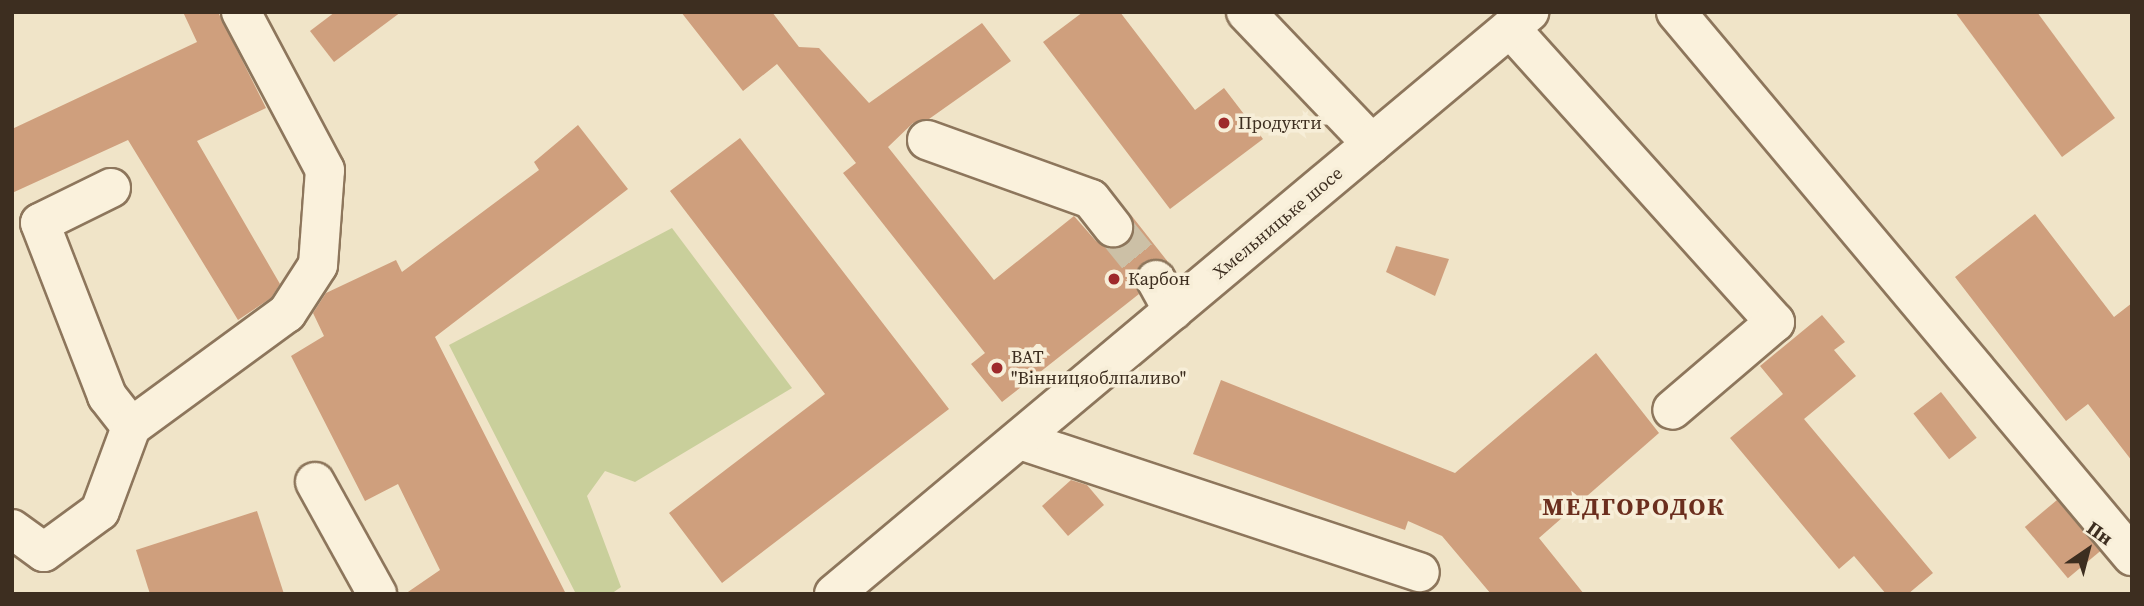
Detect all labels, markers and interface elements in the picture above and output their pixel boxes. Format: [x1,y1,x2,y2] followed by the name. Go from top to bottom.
[1238,112,1322,134] place label: Продукти
[1216,115,1232,131] marker: Продукти
[1209,163,1347,283] street label: Хмельницьке шосе
[1128,268,1190,290] place label: Карбон
[1106,271,1122,287] marker: Карбон
[1011,347,1186,390] place label: ВАТ "Вінницяоблпаливо"
[989,360,1005,376] marker: ВАТ "Вінницяоблпаливо"
[1543,493,1725,521] district label: МЕДГОРОДОК
[2053,515,2123,585] north arrow
[2082,515,2118,551] text: Пн

